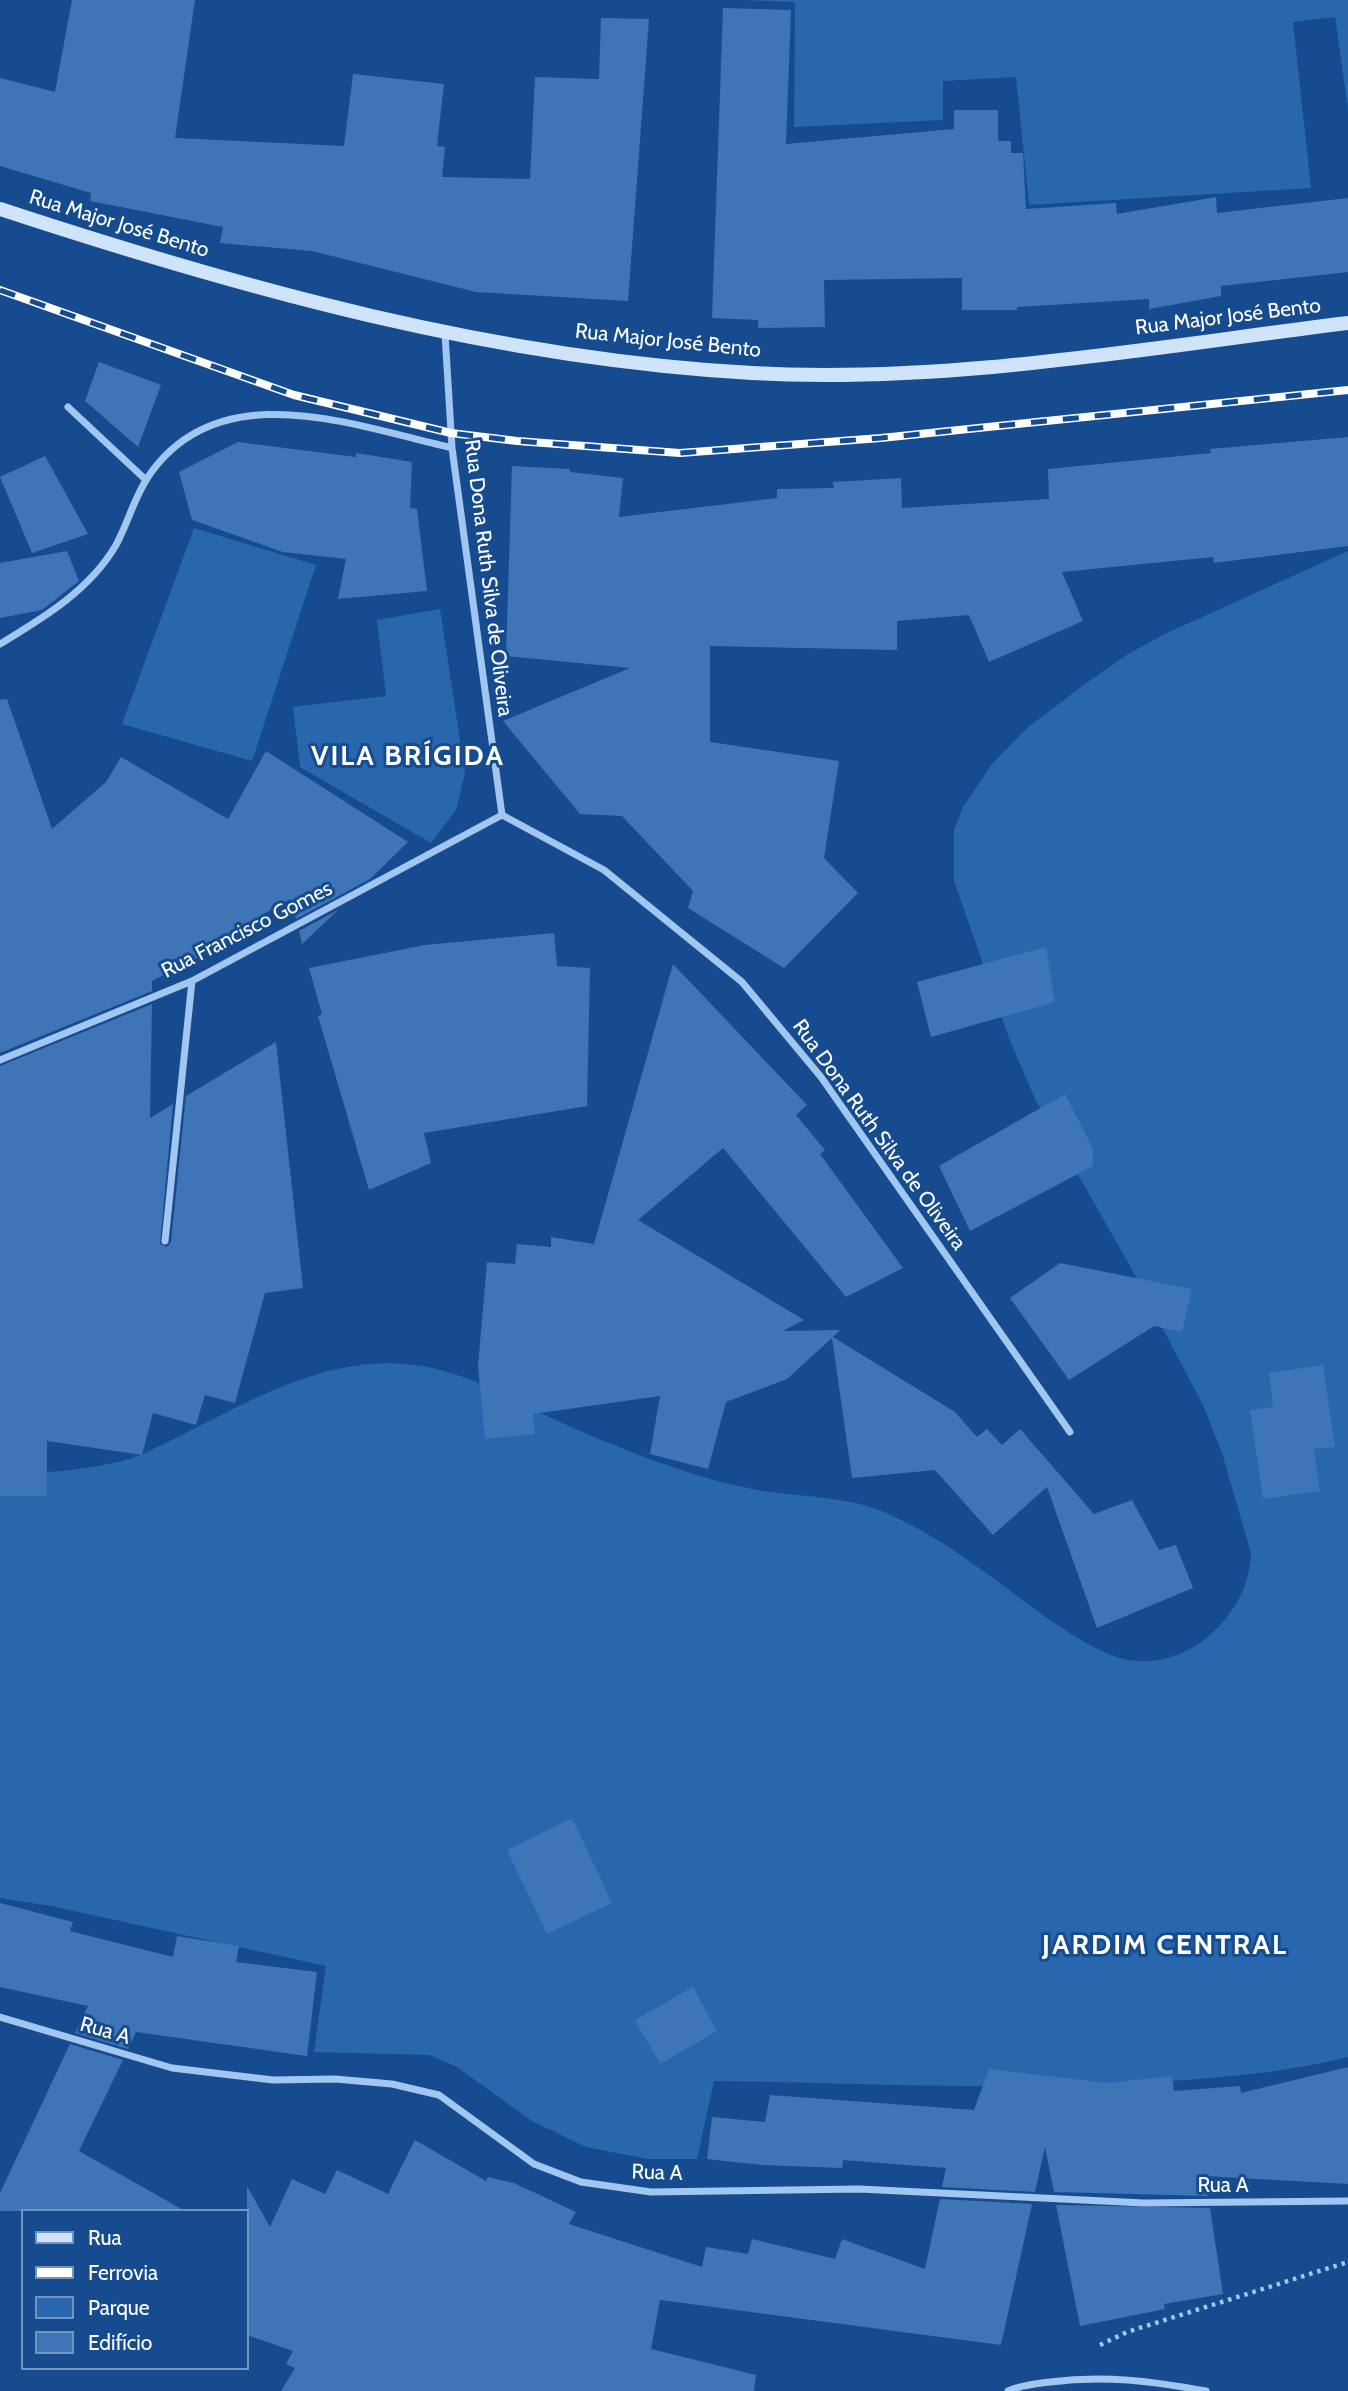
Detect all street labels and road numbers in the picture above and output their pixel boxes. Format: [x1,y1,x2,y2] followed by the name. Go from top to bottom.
[26,185,212,263] street label: Rua Major José Bento
[1134,293,1322,341] street label: Rua Major José Bento
[574,319,762,363] street label: Rua Major José Bento
[458,438,518,718] street label: Rua Dona Ruth Silva de Oliveira
[157,876,337,984] street label: Rua Francisco Gomes
[787,1015,971,1255] street label: Rua Dona Ruth Silva de Oliveira
[77,2012,133,2050] street label: Rua A
[631,2160,683,2186] street label: Rua A
[1197,2173,1249,2199] street label: Rua A

